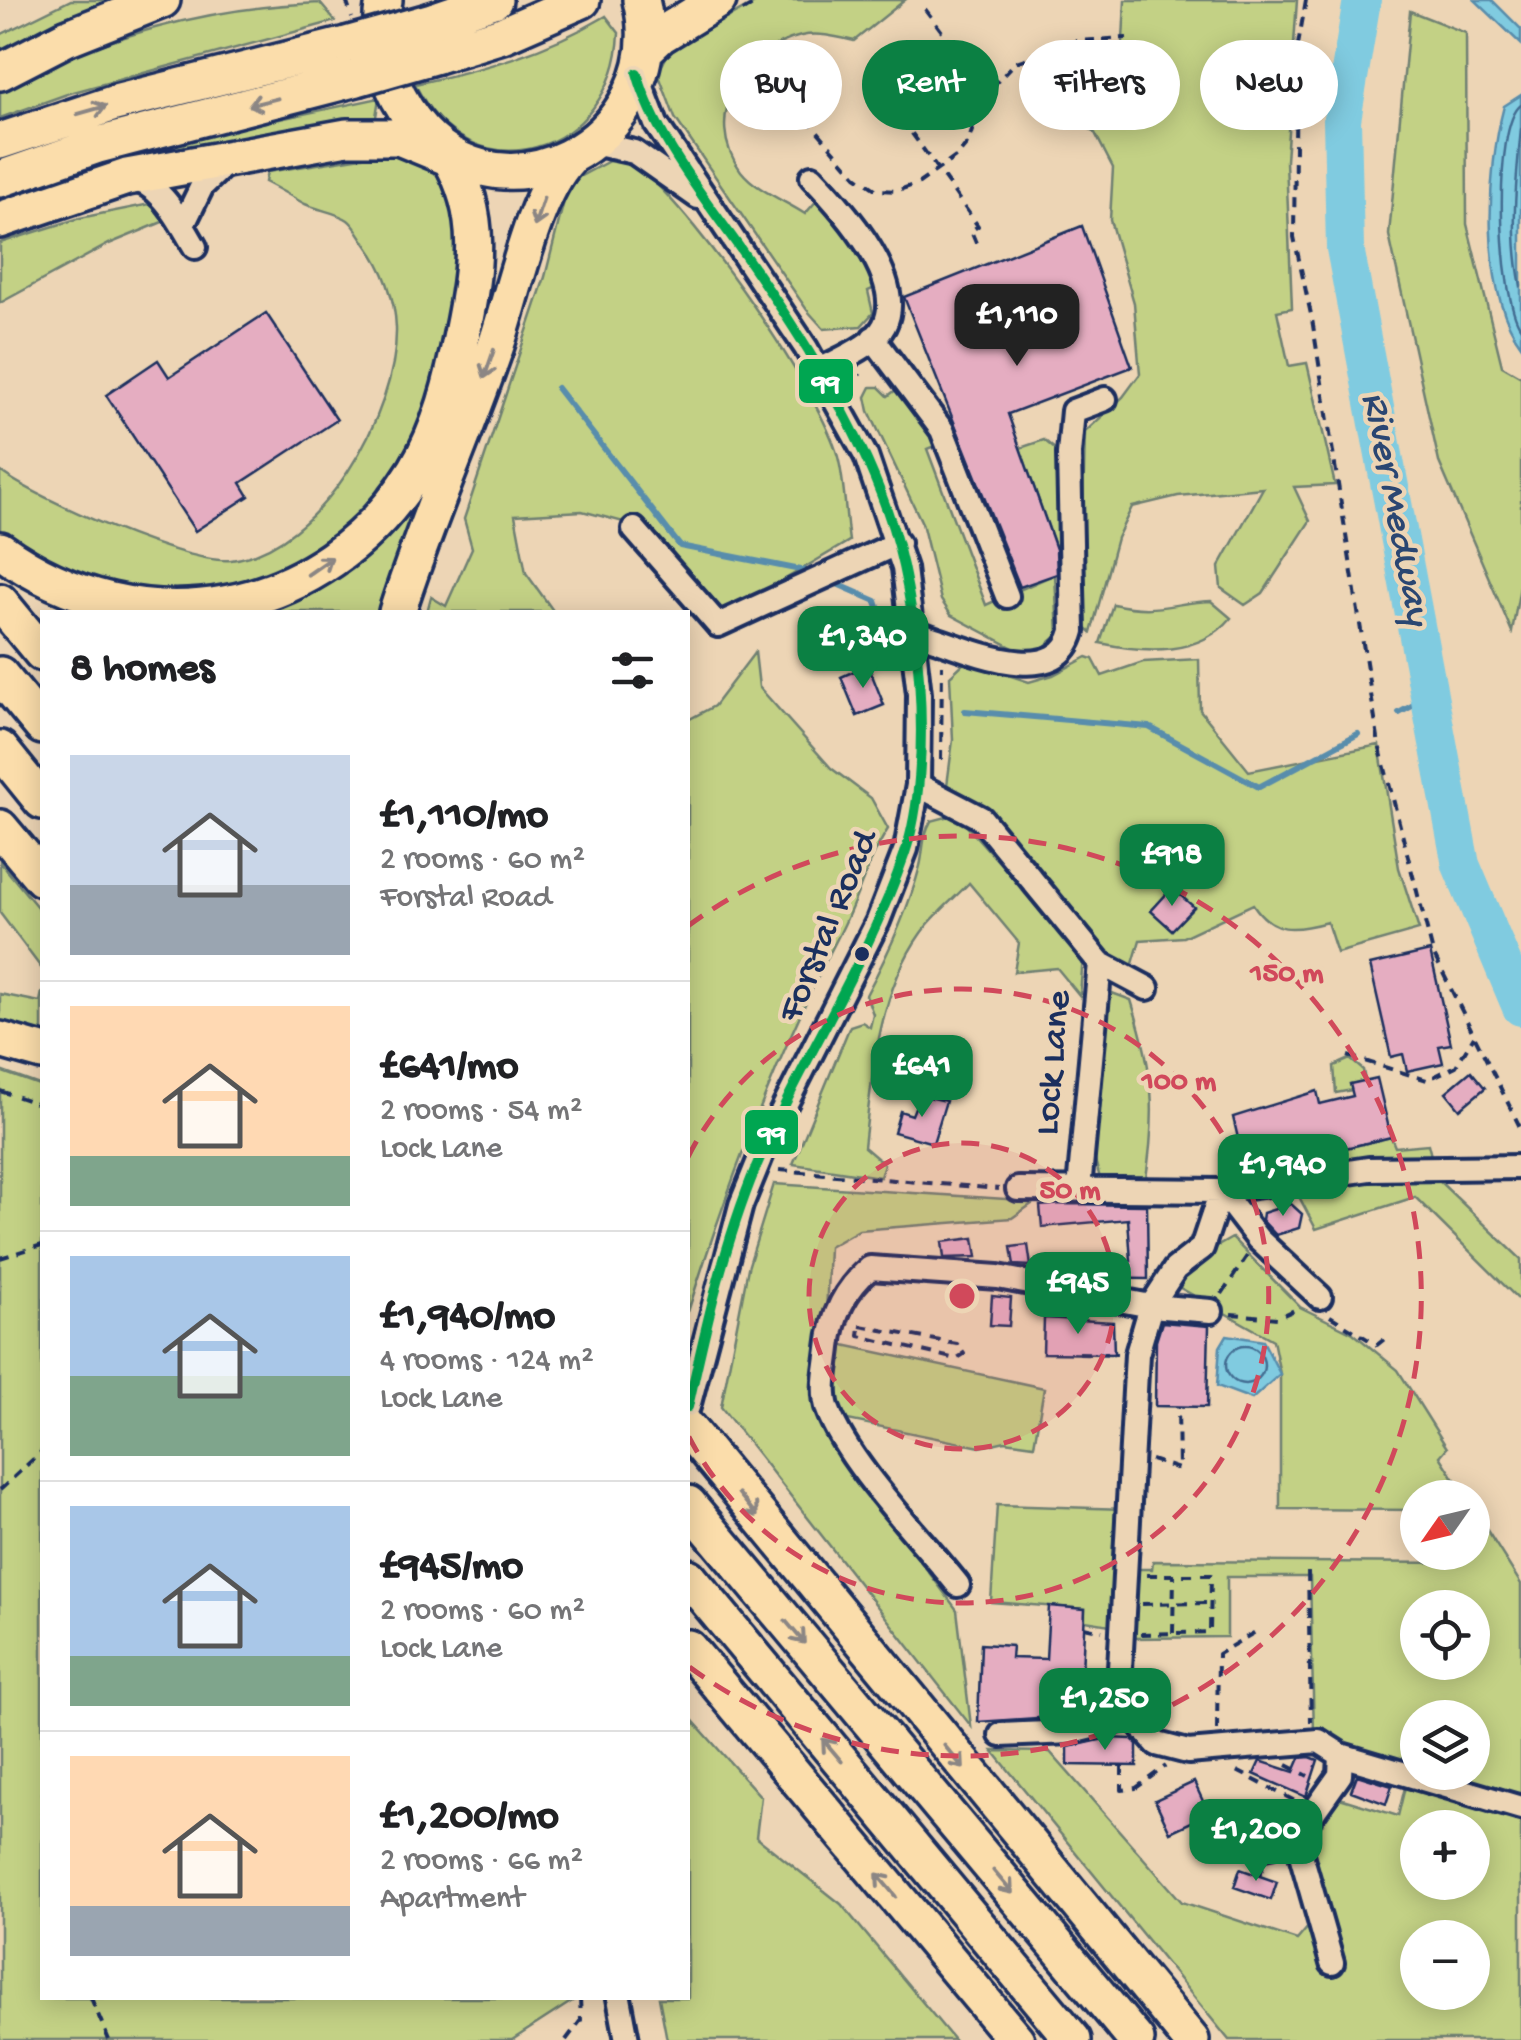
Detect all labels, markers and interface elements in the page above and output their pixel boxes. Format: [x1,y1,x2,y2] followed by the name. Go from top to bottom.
[720,40,842,130] chip: Buy
[862,40,999,130] chip: Rent
[1019,40,1180,130] chip: Filters
[1200,40,1338,130] chip: New
[248,93,279,112] one-way arrow
[76,99,107,118] one-way arrow
[528,196,546,227] one-way arrow
[936,284,1098,369] pin: £1,110
[976,297,1058,335] text: £1,110
[479,347,497,379] one-way arrow
[797,357,855,405] line badge: 99
[810,369,840,402] text: 99
[1348,389,1440,632] water label: River Medway
[306,556,334,577] one-way arrow
[782,606,944,691] pin: £1,340
[819,619,907,657] text: £1,340
[605,643,660,698] icon: filters
[70,646,214,695] text: 8 homes
[380,793,548,842] text: £1,110/mo
[150,795,270,915] icon: home
[770,822,891,1030] street label: Forstal Road
[1113,824,1231,909] pin: £918
[1142,837,1202,875] text: £918
[380,842,585,880] text: 2 rooms · 60 m²
[380,880,551,918] text: Forstal Road
[852,944,872,964] unlabelled marker
[1249,958,1324,993] text: 150 m
[1027,988,1083,1137] street label: Lock Lane
[863,1035,981,1120] pin: £641
[380,1044,518,1093] text: £641/mo
[150,1046,270,1166] icon: home
[893,1048,951,1086] text: £641
[1141,1066,1217,1101] text: 100 m
[380,1093,582,1131] text: 2 rooms · 54 m²
[743,1108,800,1156] line badge: 99
[756,1120,786,1153] text: 99
[380,1131,502,1169] text: Lock Lane
[1202,1134,1364,1219] pin: £1,940
[1240,1147,1326,1185] text: £1,940
[1039,1175,1101,1210] text: 50 m
[1019,1252,1137,1337] pin: £945
[1047,1265,1109,1303] text: £945
[944,1278,980,1314] centre of rings
[380,1294,555,1343] text: £1,940/mo
[150,1296,270,1416] icon: home
[380,1343,594,1381] text: 4 rooms · 124 m²
[380,1381,502,1419] text: Lock Lane
[1400,1480,1490,1570] north arrow
[1400,1480,1490,2010] map controls
[737,1492,759,1518] one-way arrow
[380,1544,523,1593] text: £945/mo
[150,1546,270,1666] icon: home
[1400,1590,1490,1680] button: locate
[380,1593,585,1631] text: 2 rooms · 60 m²
[784,1619,806,1645] one-way arrow
[380,1631,502,1669] text: Lock Lane
[1024,1668,1186,1753] pin: £1,250
[1061,1681,1149,1719] text: £1,250
[1400,1700,1490,1790] button: layers
[821,1737,843,1763] one-way arrow
[943,1743,965,1769] one-way arrow
[380,1794,559,1843] text: £1,200/mo
[150,1796,270,1916] icon: home
[1175,1799,1337,1884] pin: £1,200
[1400,1810,1490,1900] button: +
[1211,1812,1301,1850] text: £1,200
[380,1843,583,1881] text: 2 rooms · 66 m²
[992,1868,1014,1894] one-way arrow
[875,1872,897,1898] one-way arrow
[380,1881,524,1919] text: Apartment
[1400,1920,1490,2010] button: −

